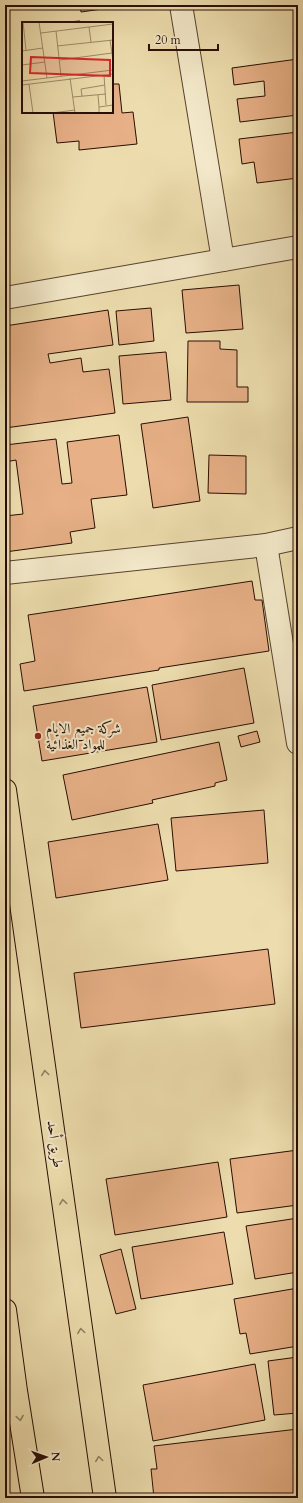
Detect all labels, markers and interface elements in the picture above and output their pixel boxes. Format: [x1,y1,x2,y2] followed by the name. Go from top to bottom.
[22,22,113,113] inset map
[149,26,218,52] scale bar
[155,32,182,48] text: 20 m
[46,719,121,754] place label: شركة جميع الايام للمواد الغذائية
[33,731,43,741] marker: شركة جميع الايام للمواد الغذائية
[41,1070,50,1076] one-way arrow
[42,1119,69,1169] street label: طريق أحد
[59,1199,68,1205] one-way arrow
[77,1328,86,1334] one-way arrow
[15,1415,24,1421] one-way arrow
[26,1437,66,1477] north arrow
[48,1452,63,1462] text: N
[95,1456,104,1462] one-way arrow

